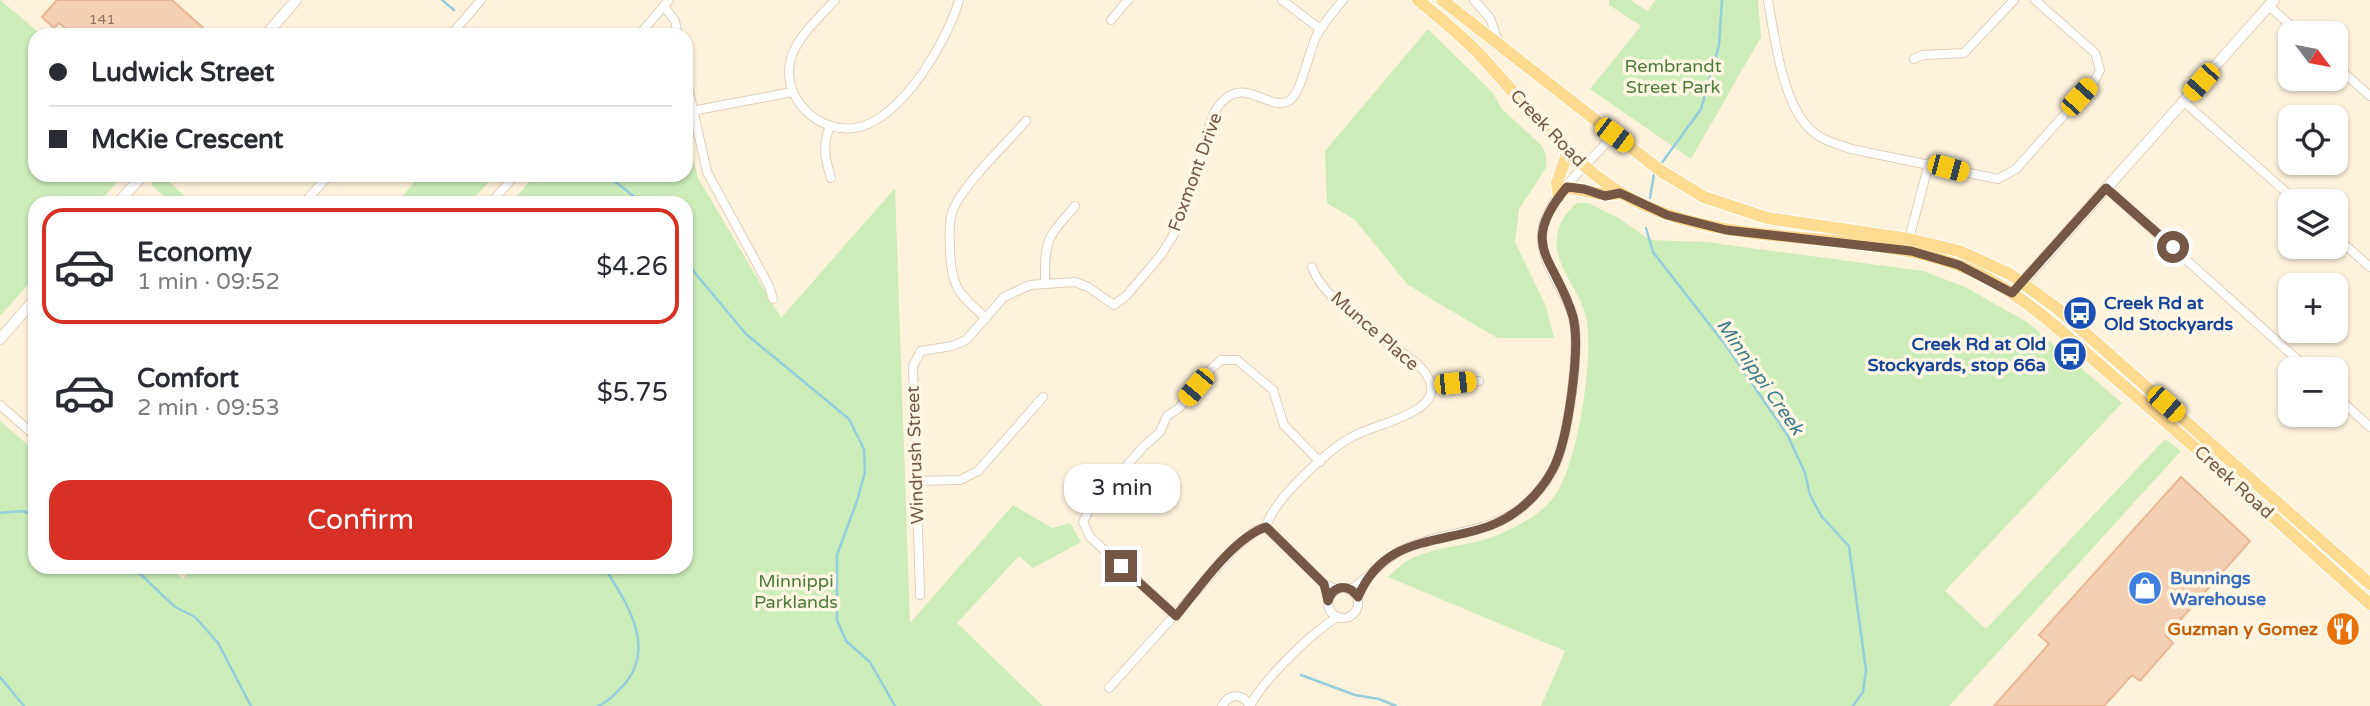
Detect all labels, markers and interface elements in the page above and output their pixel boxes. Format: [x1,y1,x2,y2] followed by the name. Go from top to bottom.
[89,11,115,28] house number: 141
[2278,21,2348,91] north arrow
[2278,21,2348,427] map controls
[1624,55,1722,98] park label: Rembrandt Street Park
[91,57,274,88] text: Ludwick Street
[2180,59,2223,105] car
[2058,74,2101,120] car
[1506,85,1590,171] street label: Creek Road
[2278,105,2348,175] button: locate
[1163,110,1227,234] street label: Foxmont Drive
[1591,114,1638,156] car
[91,124,284,155] text: McKie Crescent
[1925,152,1972,184] car
[2278,189,2348,259] button: layers
[2157,231,2189,263] route start
[53,235,116,298] icon: car
[137,237,252,268] text: Economy
[596,251,668,282] text: $4.26
[137,268,280,296] text: 1 min · 09:52
[2278,273,2348,343] button: +
[1326,287,1424,375] street label: Munce Place
[2104,292,2233,335] place label: Creek Rd at Old Stockyards
[2061,294,2099,332] bus stop icon: Creek Rd at Old Stockyards
[1712,315,1809,440] water label: Minnippi Creek
[1868,333,2046,376] place label: Creek Rd at Old Stockyards, stop 66a
[2051,335,2089,373] bus stop icon: Creek Rd at Old Stockyards, stop 66a
[2278,357,2348,427] button: −
[53,361,116,424] icon: car
[137,363,239,394] text: Comfort
[1175,364,1218,410] car
[1434,370,1477,396] car
[597,377,668,408] text: $5.75
[2144,382,2189,426] car
[902,385,928,525] street label: Windrush Street
[137,394,280,422] text: 2 min · 09:53
[2190,441,2278,523] street label: Creek Road
[1063,464,1179,514] callout: 3 min
[1091,474,1153,502] text: 3 min
[49,480,672,560] button: Confirm
[1105,550,1137,582] route end
[2170,567,2266,610] place label: Bunnings Warehouse
[2126,569,2164,607] shop icon: Bunnings Warehouse
[754,570,838,613] park label: Minnippi Parklands
[2324,610,2362,648] restaurant icon: Guzman y Gomez
[2168,618,2318,640] place label: Guzman y Gomez

